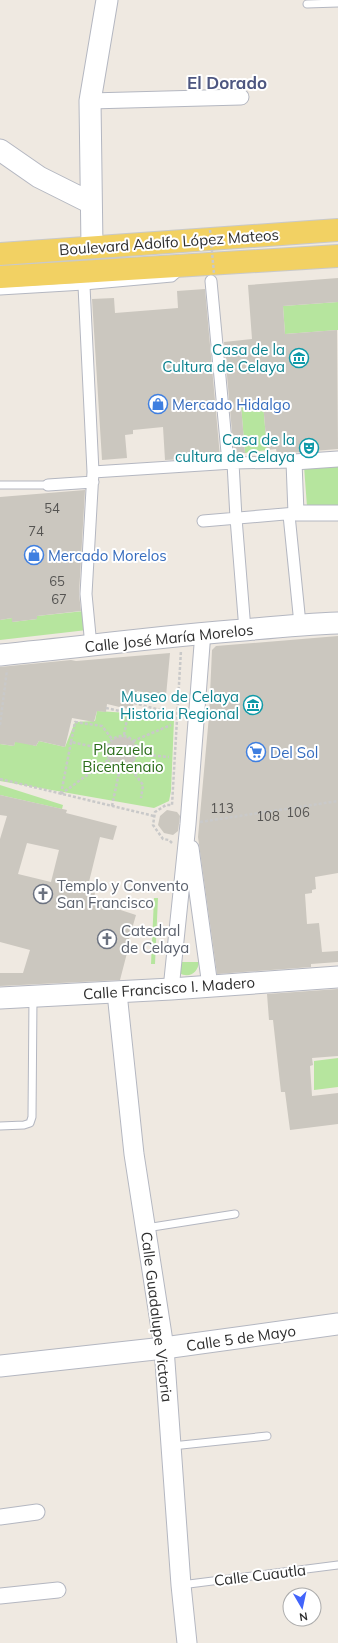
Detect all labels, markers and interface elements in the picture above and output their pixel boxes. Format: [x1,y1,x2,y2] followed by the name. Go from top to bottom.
[187,72,267,93] district label: El Dorado
[58,225,280,259] street label: Boulevard Adolfo López Mateos
[162,340,285,376] place label: Casa de la Cultura de Celaya
[288,347,310,369] museum icon: Casa de la Cultura de Celaya
[147,393,169,415] shop icon: Mercado Hidalgo
[172,395,290,414] place label: Mercado Hidalgo
[175,430,295,466] place label: Casa de la cultura de Celaya
[298,437,320,459] theatre icon: Casa de la cultura de Celaya
[44,500,60,516] house number: 54
[28,523,44,539] house number: 74
[23,544,45,566] shop icon: Mercado Morelos
[48,546,167,565] place label: Mercado Morelos
[49,573,65,589] house number: 65
[51,591,67,607] house number: 67
[84,620,254,656] street label: Calle José María Morelos
[120,687,239,723] place label: Museo de Celaya Historia Regional
[242,694,264,716] museum icon: Museo de Celaya Historia Regional
[82,740,164,776] park label: Plazuela Bicentenaio
[245,741,267,763] supermarket icon: Del Sol
[270,743,318,762] place label: Del Sol
[210,800,234,816] house number: 113
[286,804,310,820] house number: 106
[256,808,280,824] house number: 108
[57,876,189,912] place label: Templo y Convento San Francisco
[32,883,54,905] church icon: Templo y Convento San Francisco
[121,921,189,957] place label: Catedral de Celaya
[96,928,118,950] church icon: Catedral de Celaya
[83,973,255,1003] street label: Calle Francisco I. Madero
[137,1231,177,1403] street label: Calle Guadalupe Victoria
[185,1321,297,1355] street label: Calle 5 de Mayo
[213,1560,307,1590] street label: Calle Cuautla
[282,1587,322,1627] north arrow
[298,1609,309,1624] text: N

